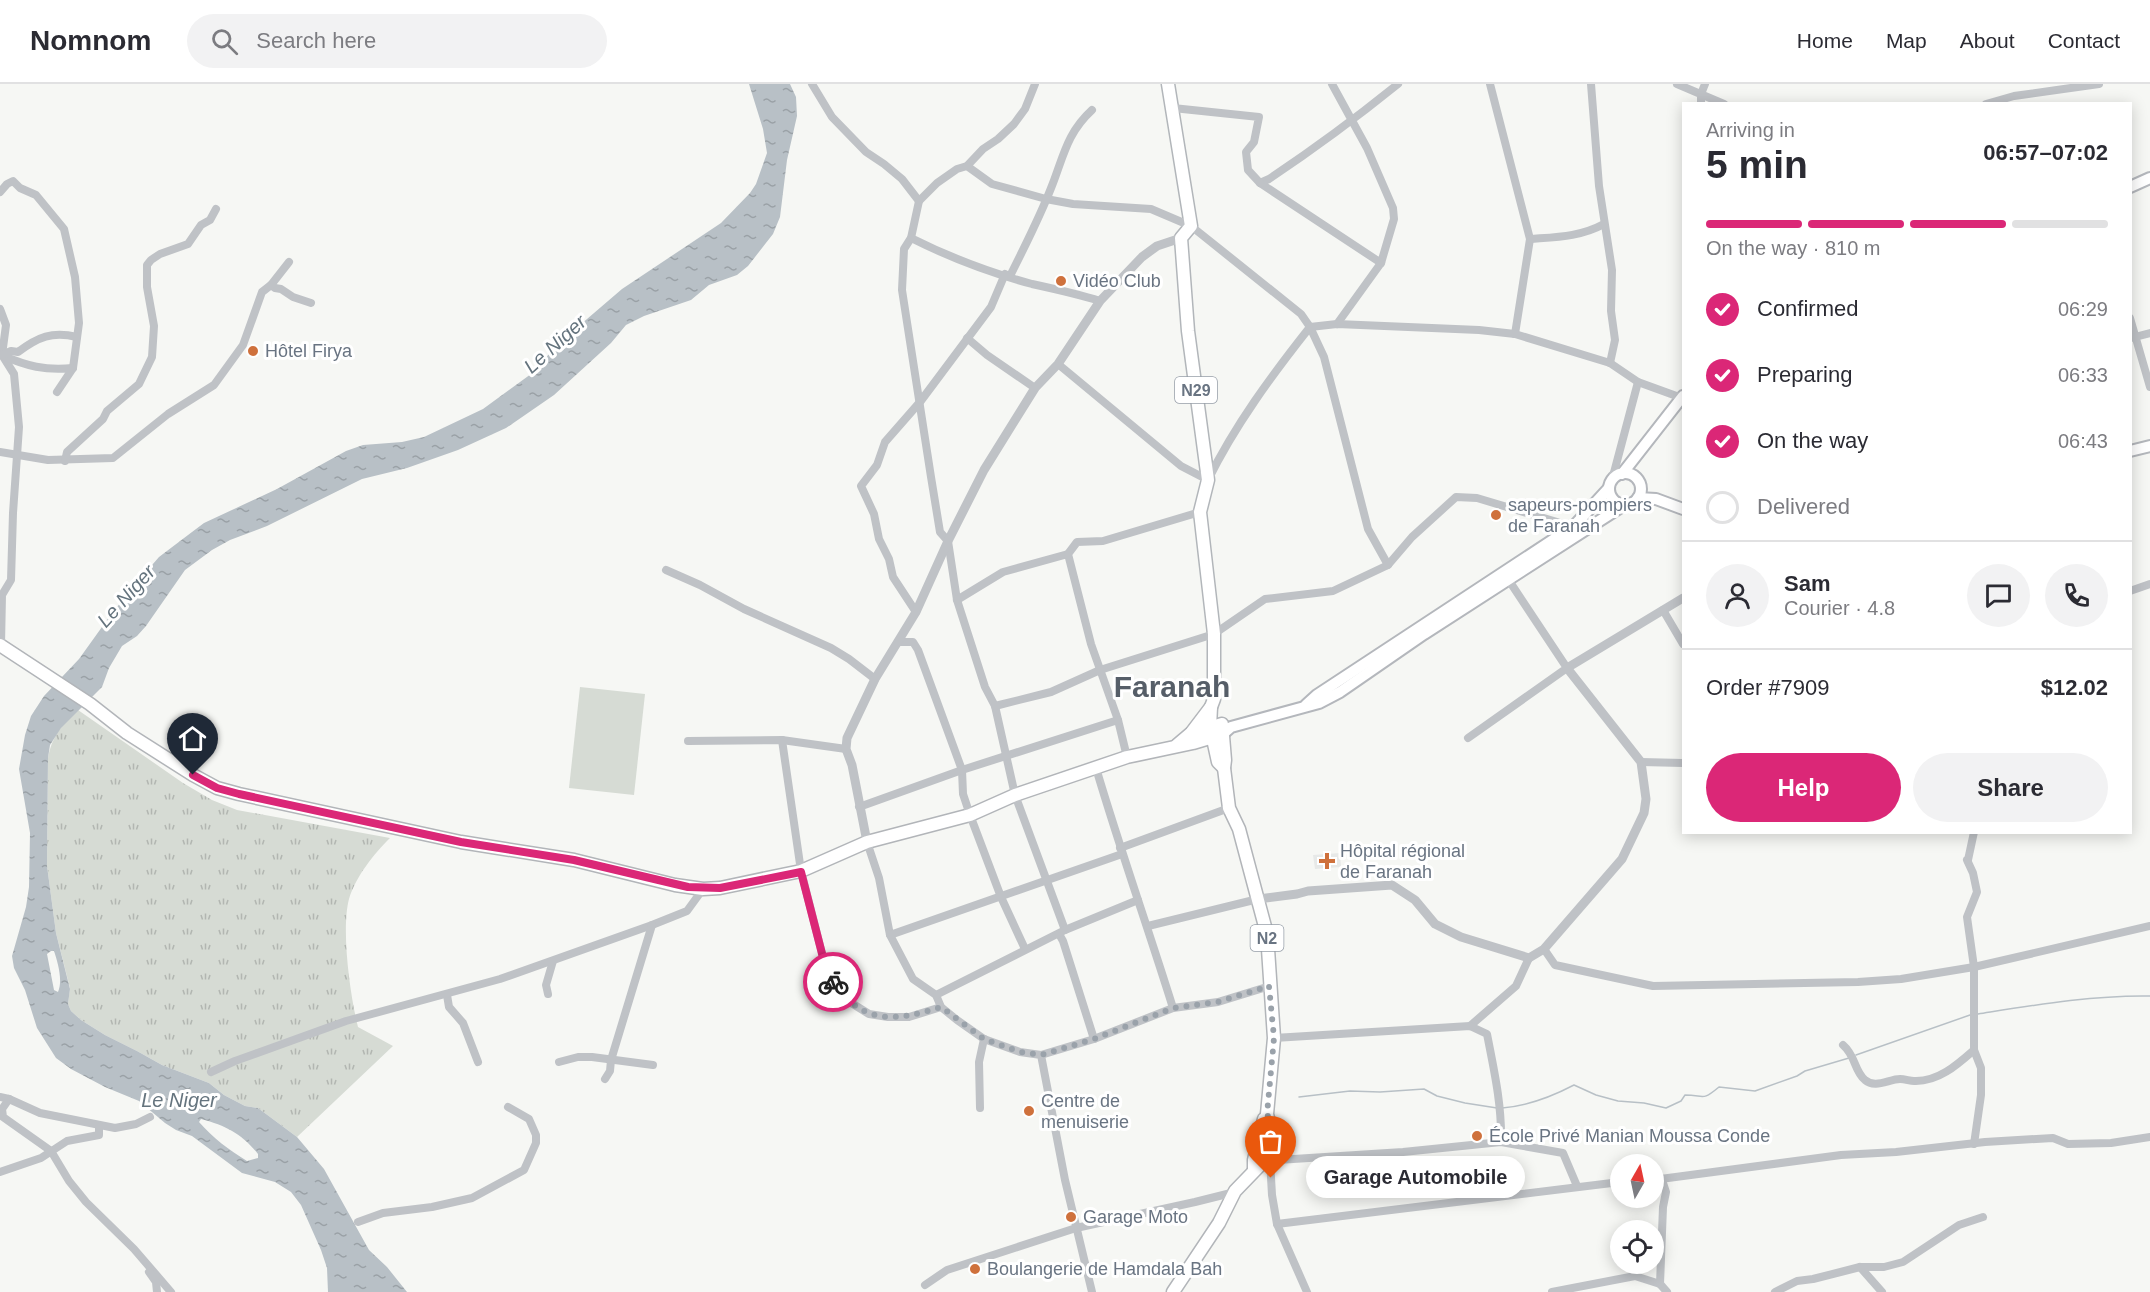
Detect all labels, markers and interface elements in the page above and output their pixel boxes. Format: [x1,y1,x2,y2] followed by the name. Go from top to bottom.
[187,14,607,68] search box
[30,25,151,56] text: Nomnom
[208,25,241,58] icon: search
[256,28,376,53] text: Search here
[1797,29,1853,52] text: Home
[1886,29,1927,52] text: Map
[1960,29,2015,52] text: About
[2048,29,2120,52] text: Contact
[1706,119,1795,141] text: Arriving in
[1983,140,2108,165] text: 06:57–07:02
[1706,143,1808,186] text: 5 min
[1706,237,1881,259] text: On the way · 810 m
[1073,271,1161,291] place label: Vidéo Club
[1054,274,1068,288] marker: Vidéo Club
[1706,293,1739,326] icon: check
[1757,296,1858,321] text: Confirmed
[2058,298,2108,320] text: 06:29
[520,310,591,377] water label: Le Niger
[265,341,353,361] place label: Hôtel Firya
[246,344,260,358] marker: Hôtel Firya
[1706,359,1739,392] icon: check
[1757,362,1852,387] text: Preparing
[2058,364,2108,386] text: 06:33
[1175,377,1217,403] road number: N29
[1706,425,1739,458] icon: check
[1757,428,1868,453] text: On the way
[2058,430,2108,452] text: 06:43
[1757,494,1850,519] text: Delivered
[1508,495,1652,536] place label: sapeurs-pompiers de Faranah
[1489,508,1503,522] marker: sapeurs-pompiers de Faranah
[93,560,160,631] water label: Le Niger
[1706,564,1769,627] button: person
[1967,564,2030,627] button: chat
[2045,564,2108,627] button: phone
[1784,571,1830,596] text: Sam
[1784,597,1895,619] text: Courier · 4.8
[1114,670,1230,703] district label: Faranah
[1706,675,1830,700] text: Order #7909
[2041,675,2108,700] text: $12.02
[167,713,218,775] pin
[176,722,209,755] icon: home
[1706,753,1901,822] button: Help
[1913,753,2108,822] button: Share
[1340,841,1465,882] place label: Hôpital régional de Faranah
[1318,852,1336,870] marker: Hôpital régional de Faranah
[1250,925,1284,951] road number: N2
[803,952,863,1012] courier
[817,966,850,999] icon: bike
[141,1089,218,1111] water label: Le Niger
[1041,1091,1129,1132] place label: Centre de menuiserie
[1022,1104,1036,1118] marker: Centre de menuiserie
[1245,1116,1296,1178] pin
[1254,1125,1287,1158] icon: bag
[1489,1126,1770,1146] place label: École Privé Manian Moussa Conde
[1470,1129,1484,1143] marker: École Privé Manian Moussa Conde
[1610,1154,1664,1208] north arrow
[1610,1154,1664,1274] map controls
[1307,1157,1526,1199] callout: Garage Automobile
[1324,1166,1507,1188] text: Garage Automobile
[1083,1207,1188,1227] place label: Garage Moto
[1064,1210,1078,1224] marker: Garage Moto
[1610,1220,1664,1274] button: locate
[987,1259,1222,1279] place label: Boulangerie de Hamdala Bah
[968,1262,982,1276] marker: Boulangerie de Hamdala Bah

